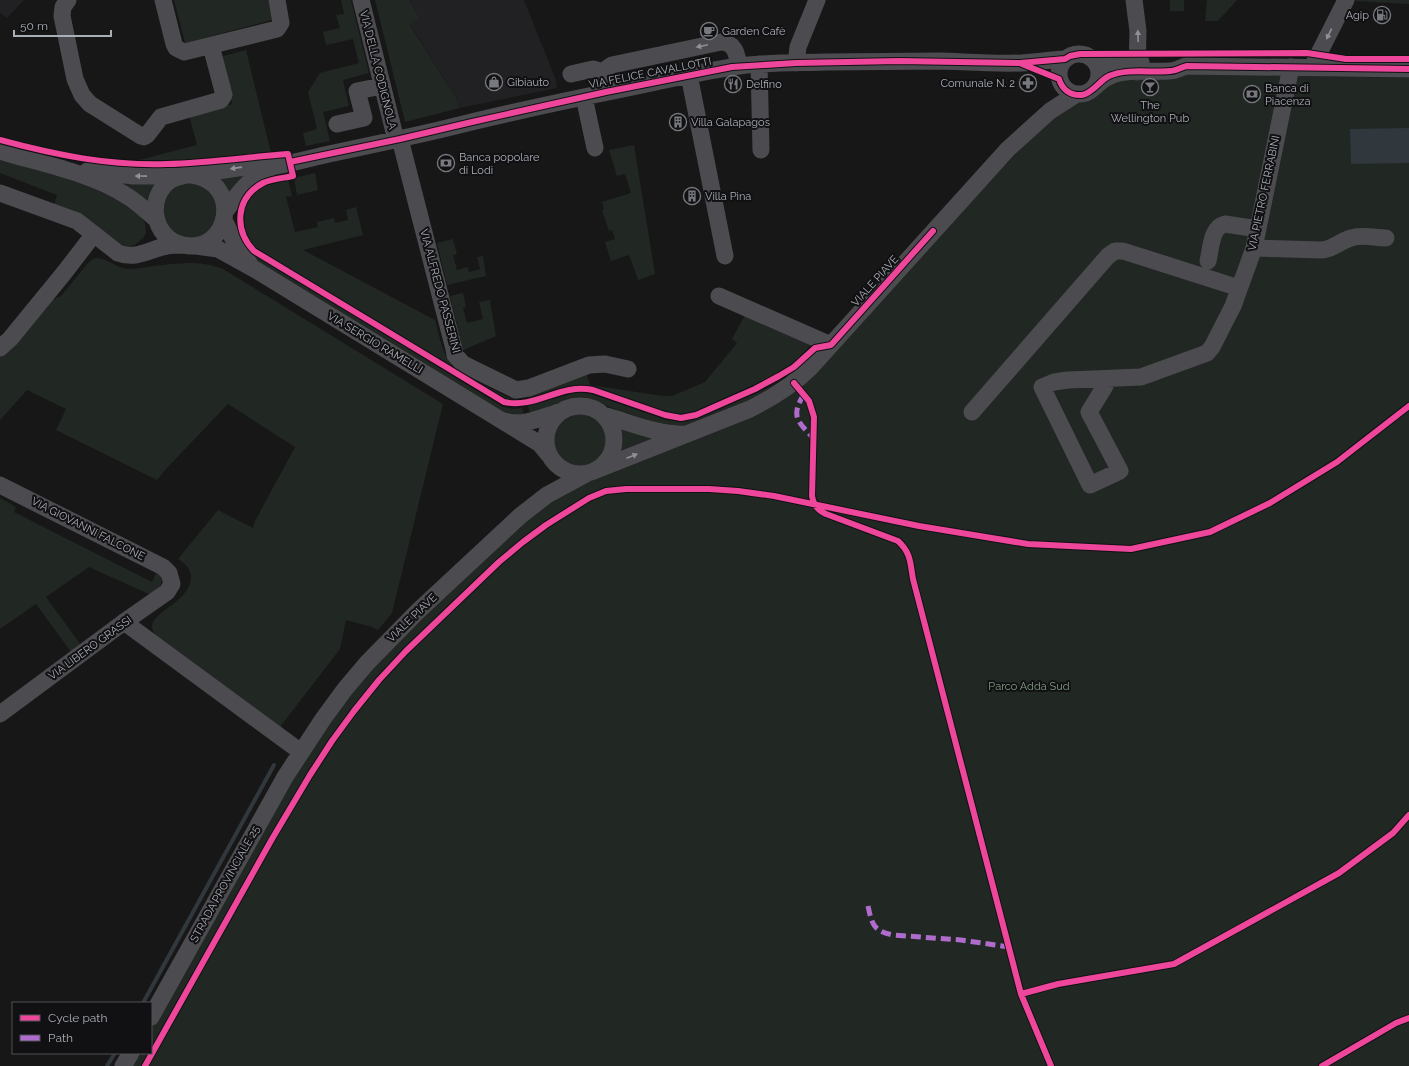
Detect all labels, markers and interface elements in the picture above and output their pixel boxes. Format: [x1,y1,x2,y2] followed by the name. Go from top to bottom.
[1372,5,1392,25] fuel station icon: Agip
[357,9,399,131] street label: VIA DELLA CODIGNOLA
[1346,9,1369,22] place label: Agip
[14,12,111,38] scale bar
[20,19,48,33] text: 50 m
[699,21,719,41] cafe icon: Garden Cafè
[722,25,786,38] place label: Garden Cafè
[1326,28,1332,39] one-way arrow
[1135,30,1142,42] one-way arrow
[696,44,709,50] one-way arrow
[588,55,712,91] street label: VIA FELICE CAVALLOTTI
[484,72,504,92] shop icon: Gibiauto
[1018,73,1038,93] pharmacy icon: Comunale N. 2
[723,74,743,94] restaurant icon: Delfino
[507,76,550,89] place label: Gibiauto
[940,77,1015,90] place label: Comunale N. 2
[1140,77,1160,97] bar icon: The Wellington Pub
[746,78,782,91] place label: Delfino
[1265,82,1311,108] place label: Banca di Piacenza
[1242,84,1262,104] bank icon: Banca di Piacenza
[1111,99,1189,125] place label: The Wellington Pub
[668,112,688,132] building icon: Villa Galapagos
[691,116,770,129] place label: Villa Galapagos
[1245,134,1283,252] street label: VIA PIETRO FERRABINI
[459,151,540,177] place label: Banca popolare di Lodi
[436,153,456,173] bank icon: Banca popolare di Lodi
[230,165,242,171] one-way arrow
[135,172,147,179] one-way arrow
[682,186,702,206] building icon: Villa Pina
[705,190,751,203] place label: Villa Pina
[417,228,463,354] street label: VIA ALFREDO PASSERINI
[849,253,901,309] street label: VIALE PIAVE
[325,309,425,377] street label: VIA SERGIO RAMELLI
[627,453,638,459] one-way arrow
[29,495,147,563] street label: VIA GIOVANNI FALCONE
[384,591,440,645] street label: VIALE PIAVE
[46,613,134,683] street label: VIA LIBERO GRASSI
[988,680,1070,693] park label: Parco Adda Sud
[187,823,263,945] street label: STRADA PROVINCIALE 25
[12,1002,152,1054] legend
[48,1011,107,1025] text: Cycle path
[48,1031,73,1045] text: Path

